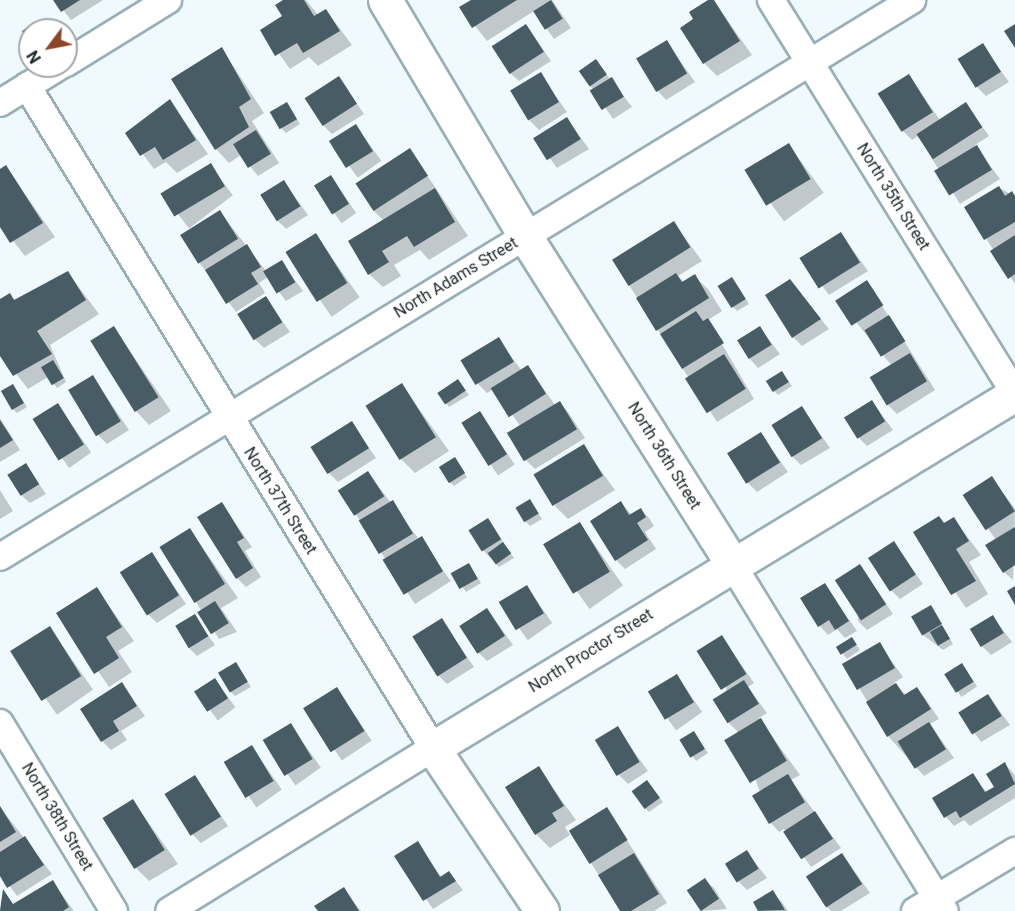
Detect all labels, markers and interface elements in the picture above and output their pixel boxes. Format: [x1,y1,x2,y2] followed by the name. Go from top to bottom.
[18,18,78,78] north arrow
[23,47,45,67] text: N
[852,140,934,254] street label: North 35th Street
[391,233,521,323] street label: North Adams Street
[623,399,705,513] street label: North 36th Street
[239,444,321,558] street label: North 37th Street
[525,605,657,697] street label: North Proctor Street
[17,760,97,874] street label: North 38th Street

